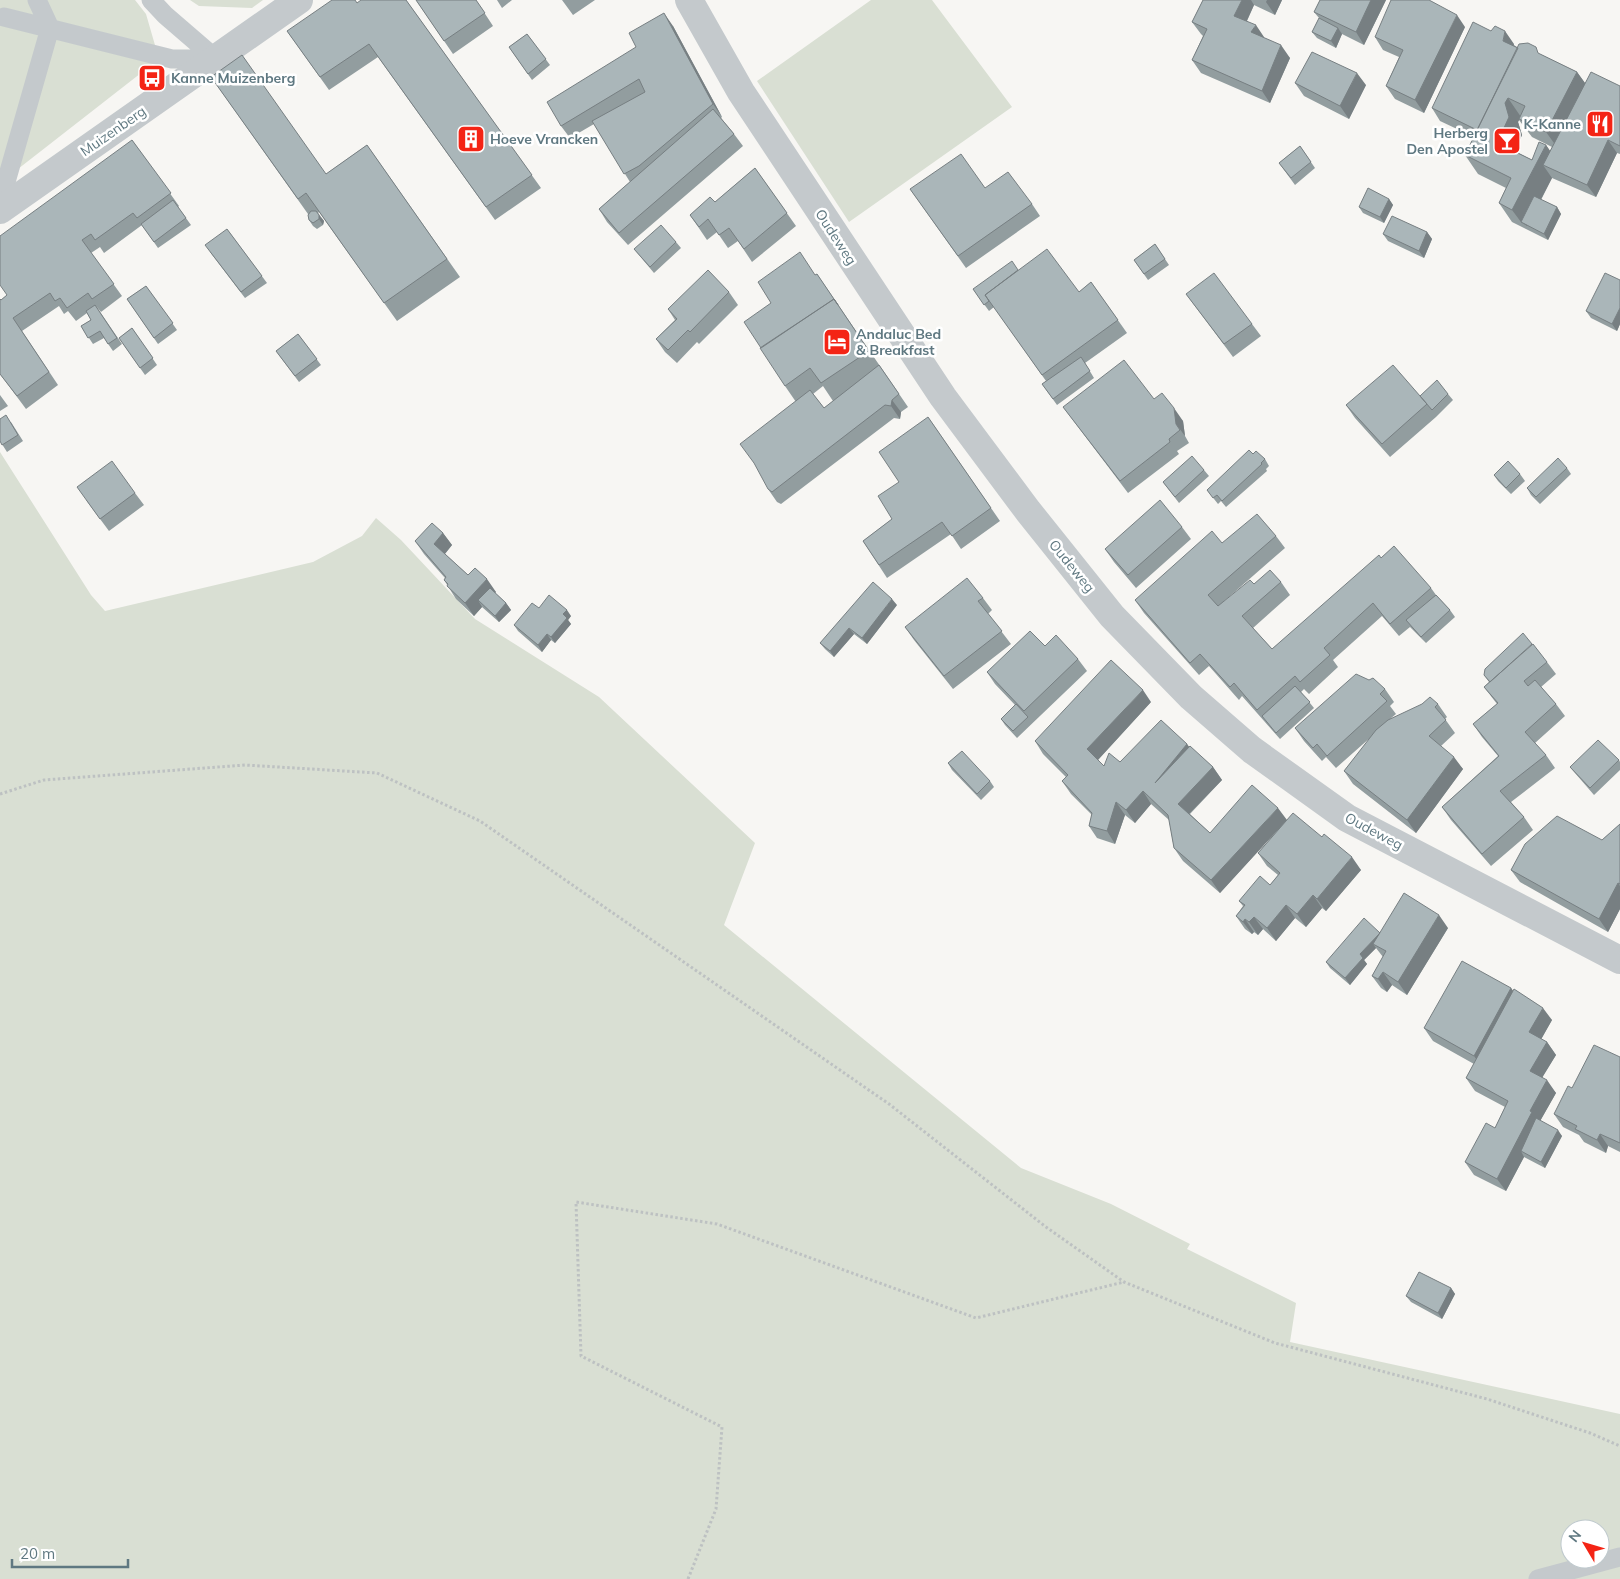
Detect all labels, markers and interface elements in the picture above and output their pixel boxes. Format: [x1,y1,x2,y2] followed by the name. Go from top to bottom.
[137,63,167,93] bus stop icon: Kanne Muizenberg
[171,69,295,87] place label: Kanne Muizenberg
[77,102,149,160] street label: Muizenberg
[1585,109,1615,139] restaurant icon: K-Kanne
[1523,115,1581,133] place label: K-Kanne
[456,124,486,154] building icon: Hoeve Vrancken
[1406,124,1488,158] place label: Herberg Den Apostel
[1492,126,1522,156] bar icon: Herberg Den Apostel
[490,130,598,148] place label: Hoeve Vrancken
[811,206,861,268] street label: Oudeweg
[856,325,941,359] place label: Andaluc Bed & Breakfast
[822,327,852,357] hotel icon: Andaluc Bed & Breakfast
[1045,536,1099,596] street label: Oudeweg
[1342,808,1406,854] street label: Oudeweg
[1560,1519,1610,1569] north arrow
[1564,1526,1585,1546] text: N
[12,1536,129,1568] scale bar
[20,1544,55,1563] text: 20 m

